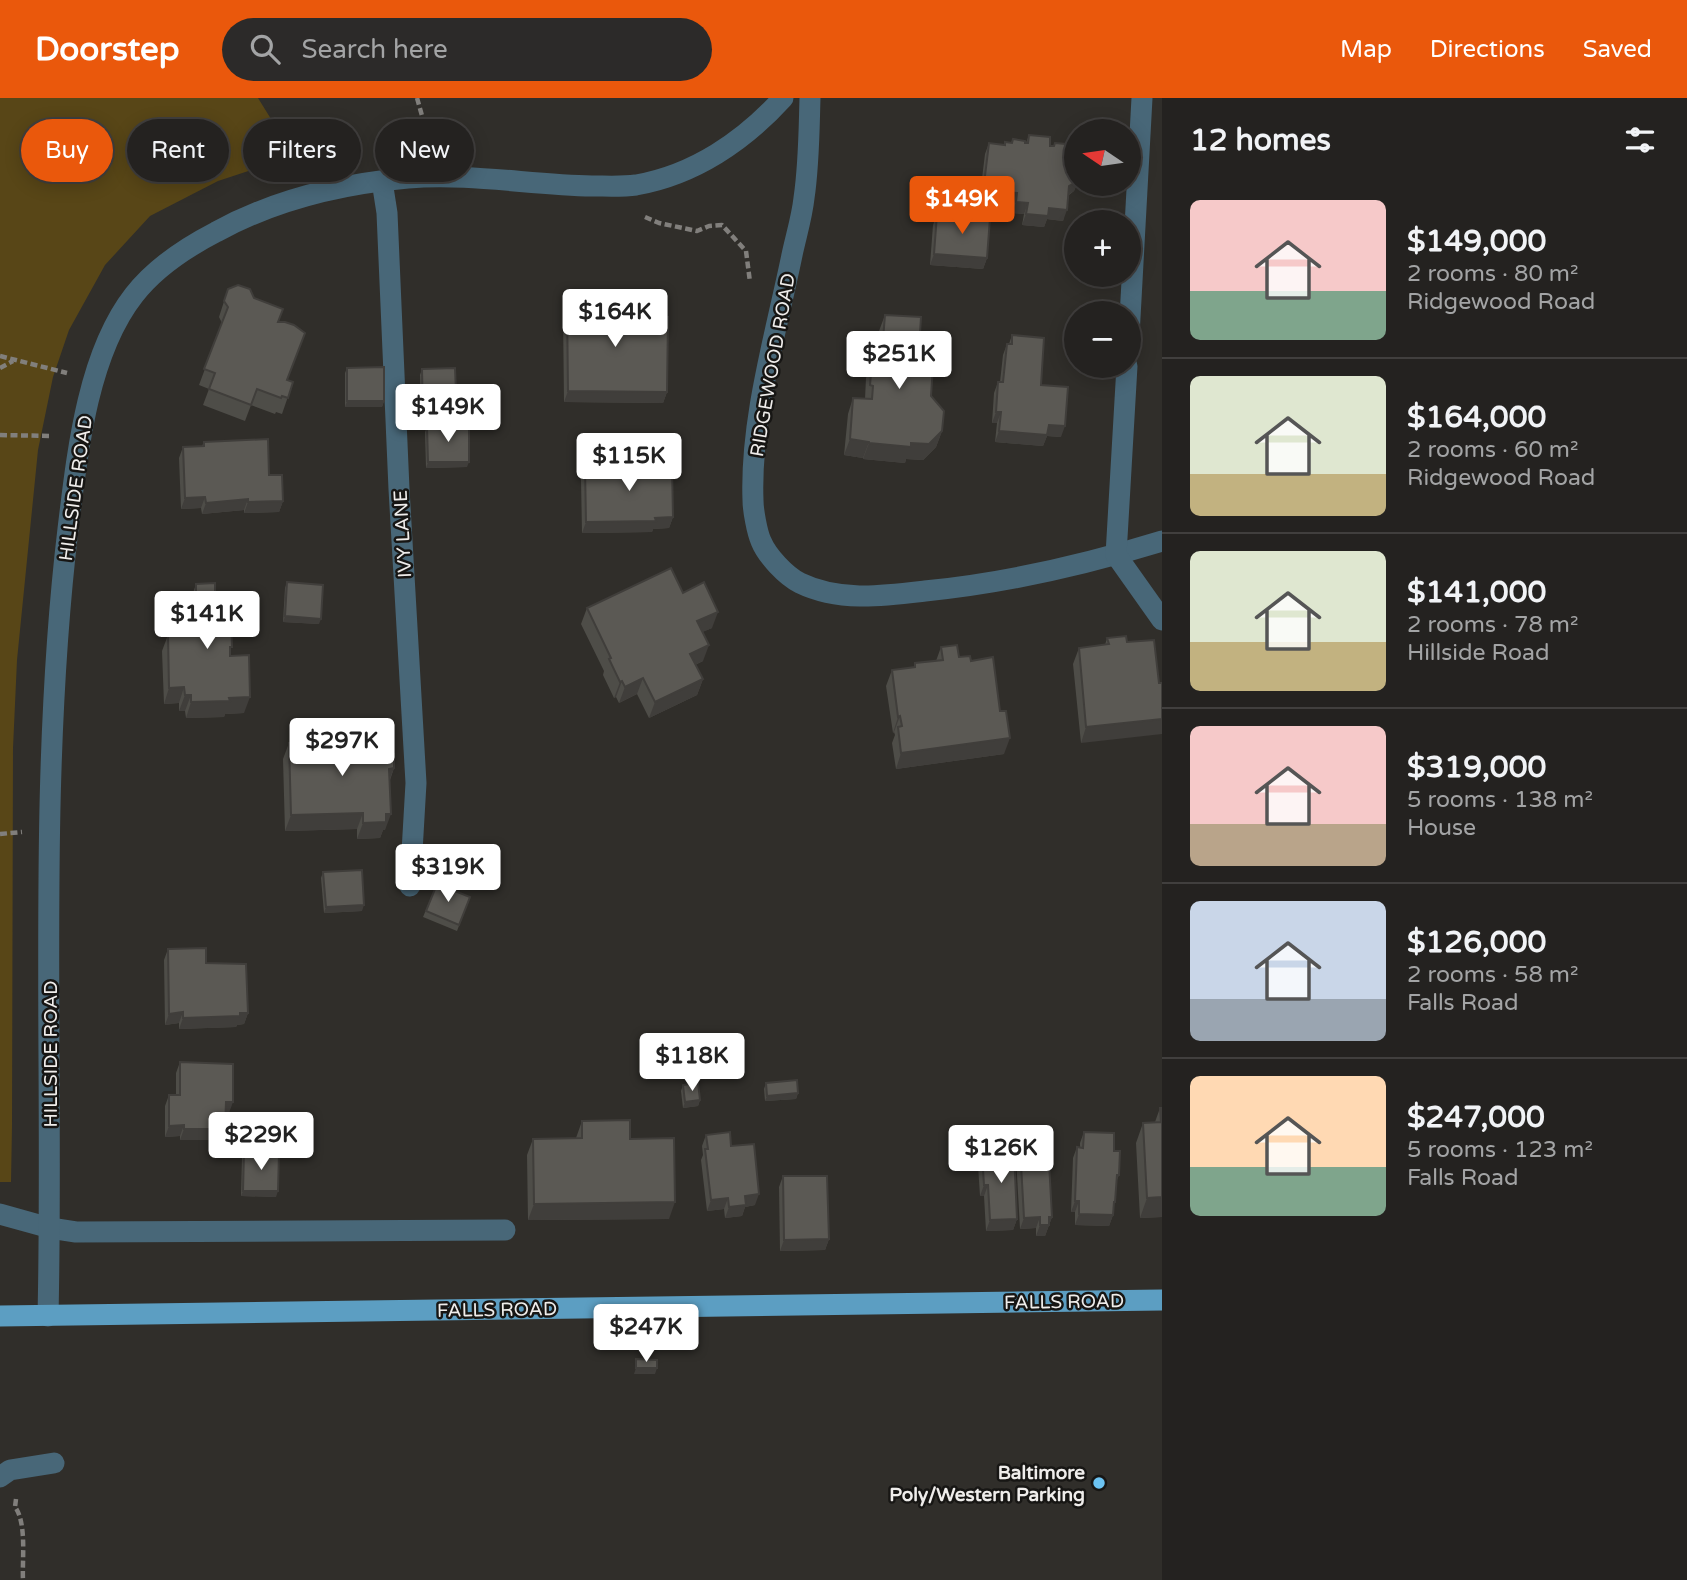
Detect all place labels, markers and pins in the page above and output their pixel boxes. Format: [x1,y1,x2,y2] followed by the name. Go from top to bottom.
[913,176,1011,236] pin: $149K
[566,289,664,349] pin: $164K
[850,331,948,391] pin: $251K
[399,384,497,444] pin: $149K
[580,434,678,493] pin: $115K
[158,592,256,651] pin: $141K
[293,718,391,778] pin: $297K
[399,844,497,904] pin: $319K
[643,1034,741,1093] pin: $118K
[212,1112,310,1172] pin: $229K
[952,1126,1050,1185] pin: $126K
[597,1304,695,1364] pin: $247K
[889,1462,1085,1507] place label: Baltimore Poly/Western Parking
[1091,1475,1107,1491] marker: Baltimore Poly/Western Parking

